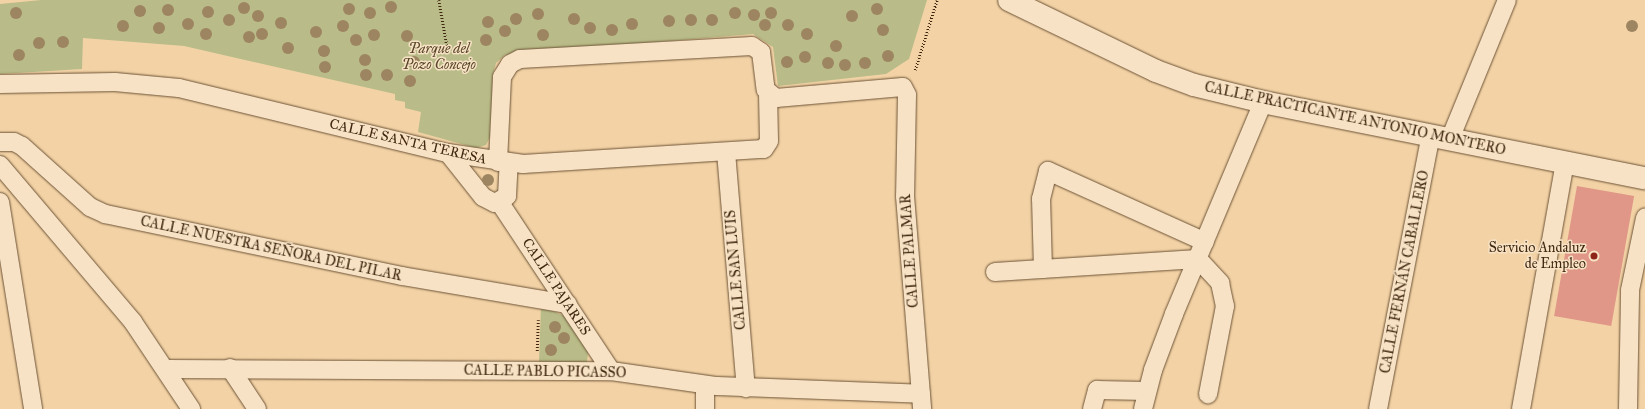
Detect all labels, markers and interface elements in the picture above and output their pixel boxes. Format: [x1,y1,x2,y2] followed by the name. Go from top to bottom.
[402,41,476,74] park label: Parque del Pozo Concejo
[1203,79,1507,159] street label: CALLE PRACTICANTE ANTONIO MONTERO
[328,116,488,168] street label: CALLE SANTA TERESA
[1377,169,1433,375] street label: CALLE FERNÁN CABALLERO
[898,194,922,308] street label: CALLE PALMAR
[722,209,750,331] street label: CALLE SAN LUIS
[139,213,403,285] street label: CALLE NUESTRA SEÑORA DEL PILAR
[518,235,594,339] street label: CALLE PAJARES
[1489,240,1586,272] place label: Servicio Andaluz de Empleo
[1589,251,1599,261] marker: Servicio Andaluz de Empleo
[464,362,626,382] street label: CALLE PABLO PICASSO

